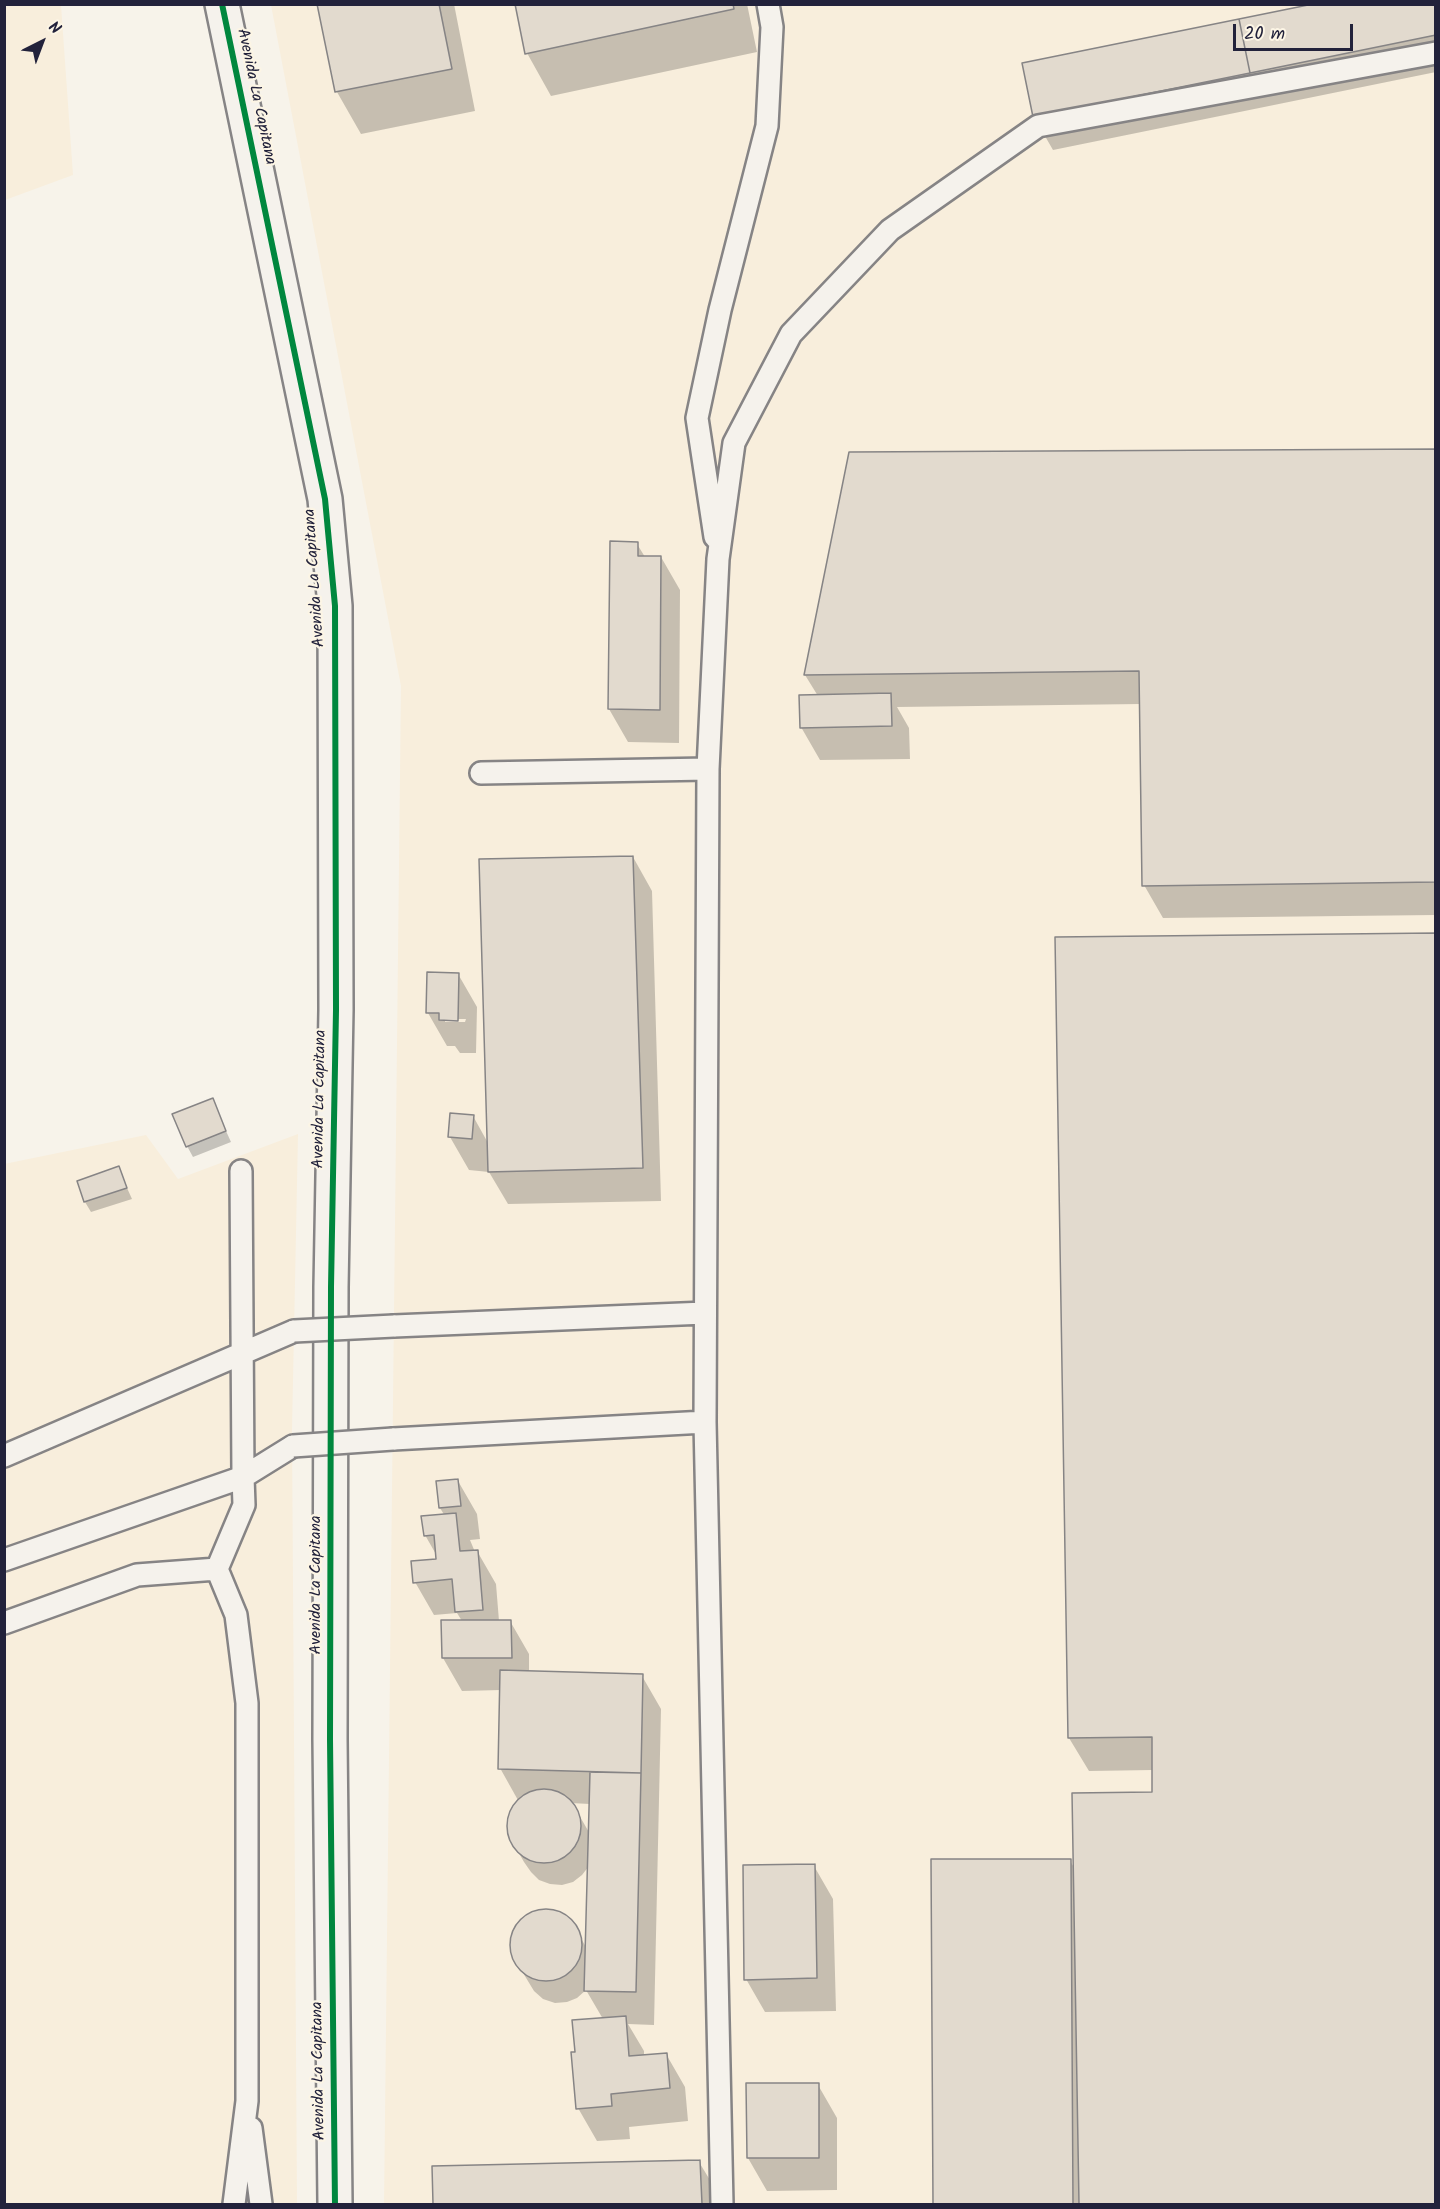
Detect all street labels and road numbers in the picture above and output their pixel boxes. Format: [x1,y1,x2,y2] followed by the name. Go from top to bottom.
[231,27,279,167] street label: Avenida La Capitana
[302,508,330,648] street label: Avenida La Capitana
[310,1029,332,1169] street label: Avenida La Capitana
[307,1516,327,1654] street label: Avenida La Capitana
[309,2001,331,2141] street label: Avenida La Capitana

